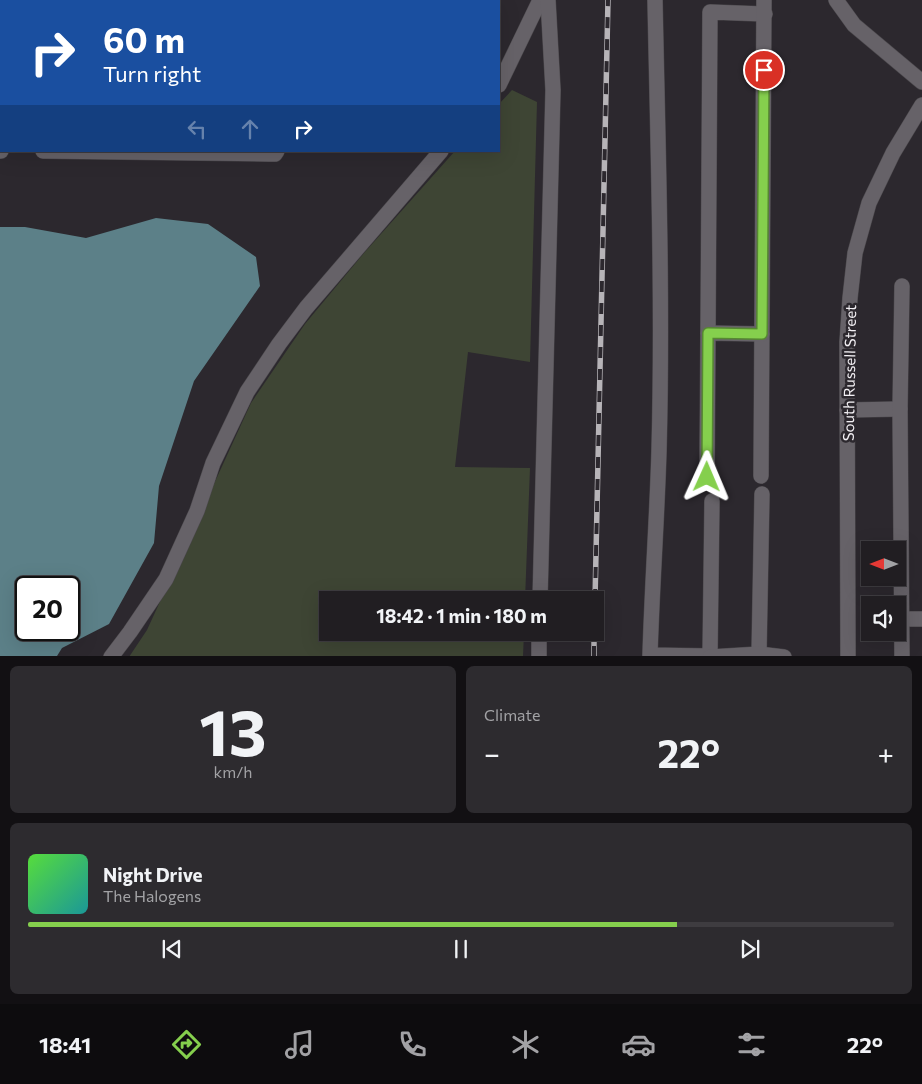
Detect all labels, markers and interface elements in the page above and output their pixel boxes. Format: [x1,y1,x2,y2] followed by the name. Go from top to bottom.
[103,17,185,60] text: 60 m
[20,20,85,85] icon: right
[743,49,785,91] pin
[750,56,778,84] icon: arrive
[103,60,201,87] text: Turn right
[183,115,211,143] icon: left
[236,115,264,143] icon: ahead
[289,115,317,143] icon: right
[839,305,859,441] street label: South Russell Street
[680,450,732,502] position arrow
[861,541,906,586] north arrow
[861,541,906,641] map controls
[15,576,80,641] speed limit sign: 20
[861,596,906,641] button: sound
[376,604,547,627] text: 18:42 · 1 min · 180 m
[199,690,267,769] text: 13
[484,705,540,724] text: Climate
[657,729,720,776] text: 22°
[484,736,500,770] text: −
[878,736,894,770] text: +
[214,762,252,781] text: km/h
[103,863,203,886] text: Night Drive
[103,886,201,905] text: The Halogens
[158,935,186,963] icon: previous
[447,935,475,963] icon: pause
[736,935,764,963] icon: next
[169,1027,204,1062] icon: directions
[282,1027,317,1062] icon: music
[395,1027,430,1062] icon: phone
[508,1027,543,1062] icon: climate
[621,1027,656,1062] icon: car
[734,1027,769,1062] icon: filters
[39,1031,91,1058] text: 18:41
[847,1031,883,1058] text: 22°

